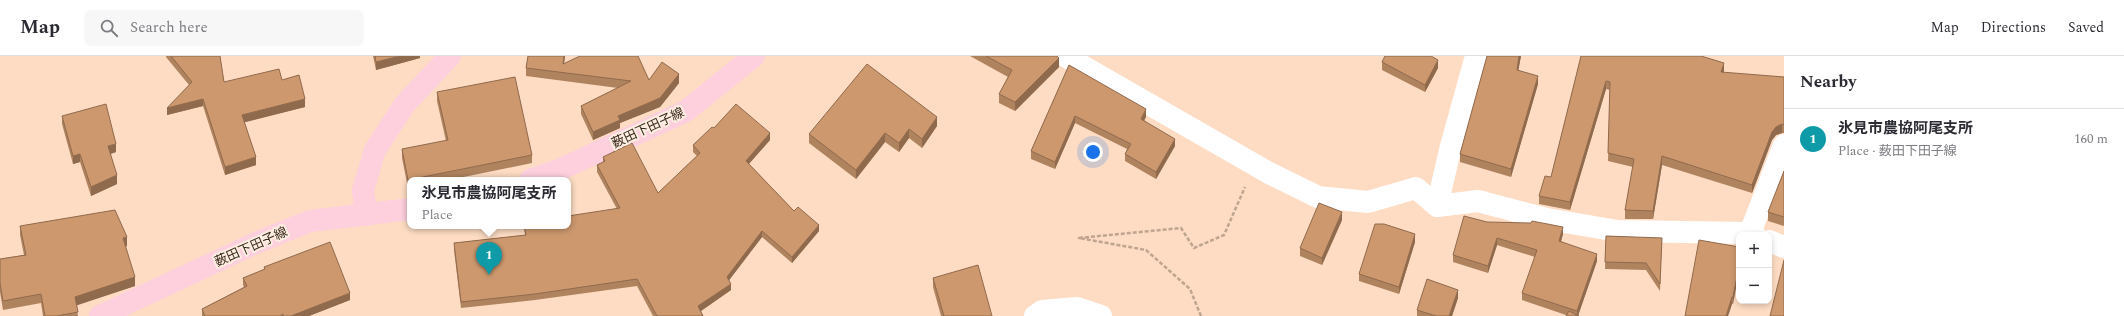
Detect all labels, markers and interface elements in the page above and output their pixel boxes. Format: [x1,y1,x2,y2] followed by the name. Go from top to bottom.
[84,10,364,46] search box
[20,13,60,42] text: Map
[130,16,208,39] text: Search here
[98,17,120,39] icon: search
[1931,17,1959,38] text: Map
[1981,17,2046,38] text: Directions
[2068,17,2104,38] text: Saved
[1800,69,1856,95] text: Nearby
[608,102,688,154] street label: 薮田下田子線
[1838,117,1973,140] text: 氷見市農協阿尾支所
[1809,129,1817,149] text: 1
[2074,129,2108,149] text: 160 m
[1838,141,1957,161] text: Place · 薮田下田子線
[1083,142,1103,162] your location
[407,177,571,229] popup
[421,182,557,205] text: 氷見市農協阿尾支所
[421,205,452,225] text: Place
[211,222,291,272] street label: 薮田下田子線
[1736,232,1772,304] map controls
[1736,232,1772,268] button: +
[476,242,502,275] pin: 1
[1736,268,1772,304] button: −

